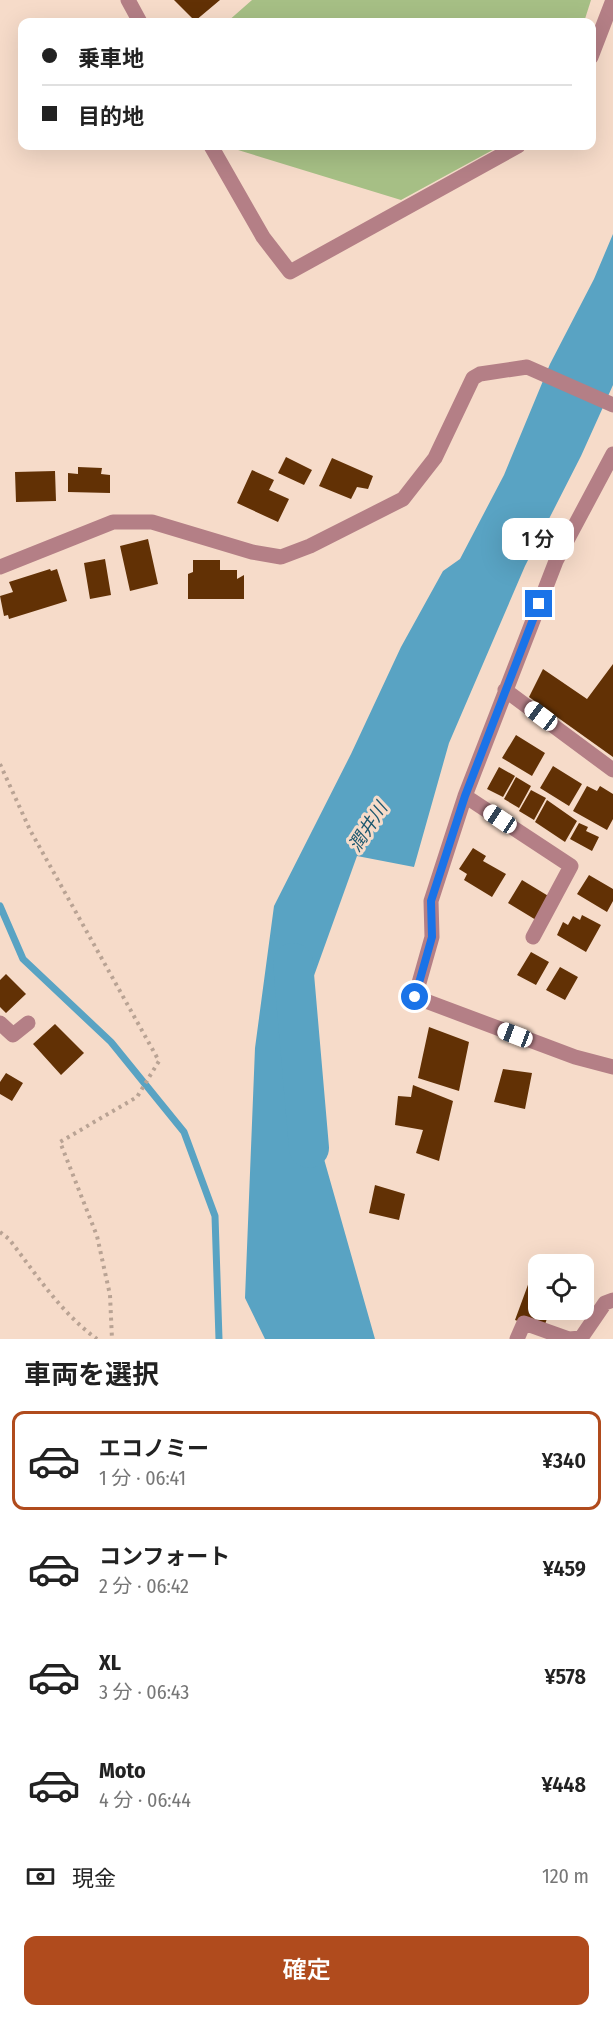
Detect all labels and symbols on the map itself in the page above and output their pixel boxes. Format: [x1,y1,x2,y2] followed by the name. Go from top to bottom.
[503,517,575,559] callout: 1 分
[525,590,552,617] route end
[521,698,561,734] car
[344,797,393,856] water label: 潤井川
[480,801,520,837] car
[401,983,428,1010] route start
[495,1020,535,1050] car

